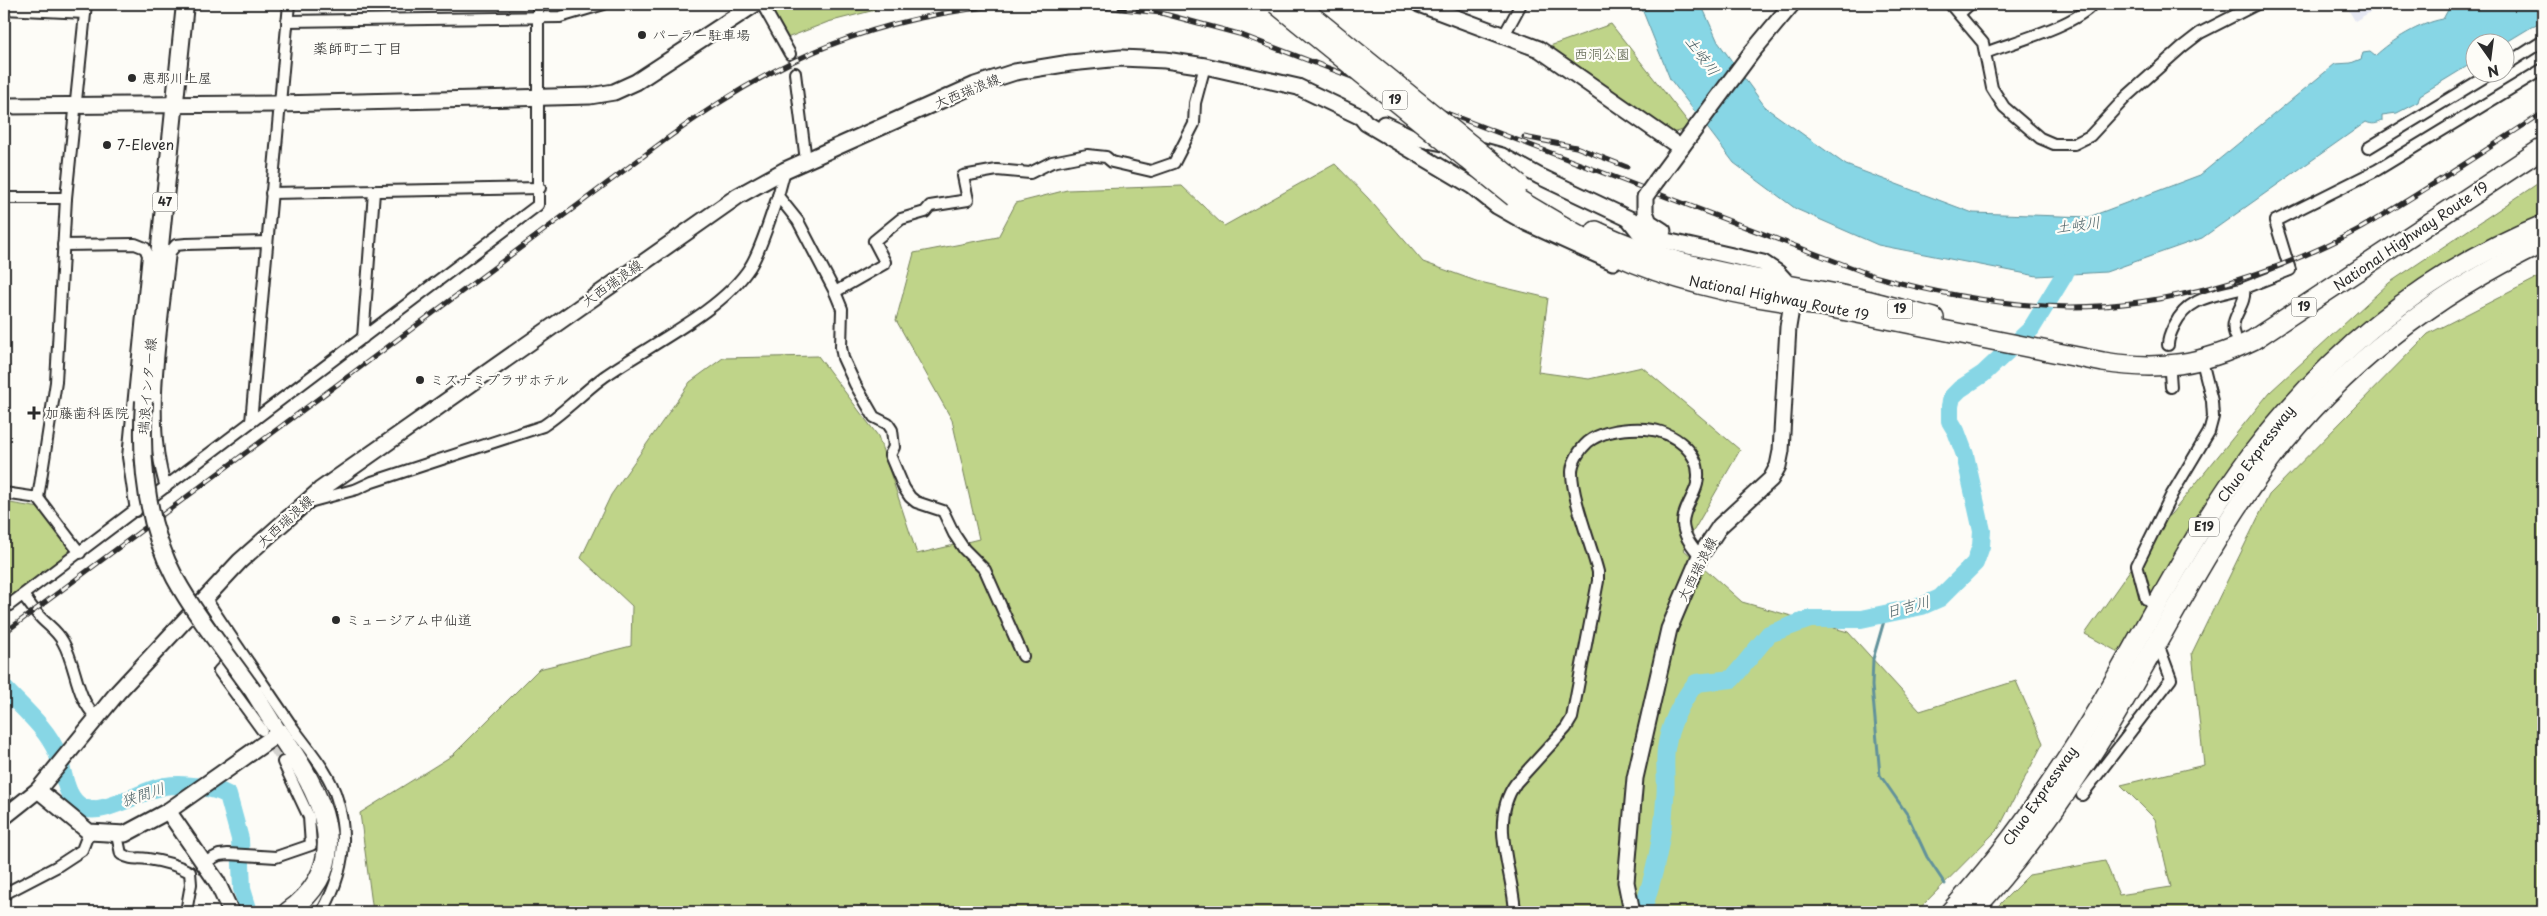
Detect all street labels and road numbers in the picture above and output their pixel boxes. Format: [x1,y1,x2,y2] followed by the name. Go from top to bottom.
[930,68,1003,113] street label: 大西瑞浪線
[1382,90,1408,110] road number: 19
[2329,176,2492,295] street label: National Highway Route 19
[152,192,178,212] road number: 47
[577,254,646,311] street label: 大西瑞浪線
[1687,270,1871,325] street label: National Highway Route 19
[2292,298,2316,316] road number: 19
[1888,300,1912,318] road number: 19
[132,337,161,435] street label: 瑞浪インター線
[2212,401,2299,507] street label: Chuo Expressway
[252,489,318,552] street label: 大西瑞浪線
[2189,518,2219,536] road number: E19
[1671,533,1722,605] street label: 大西瑞浪線
[1997,742,2082,850] street label: Chuo Expressway

